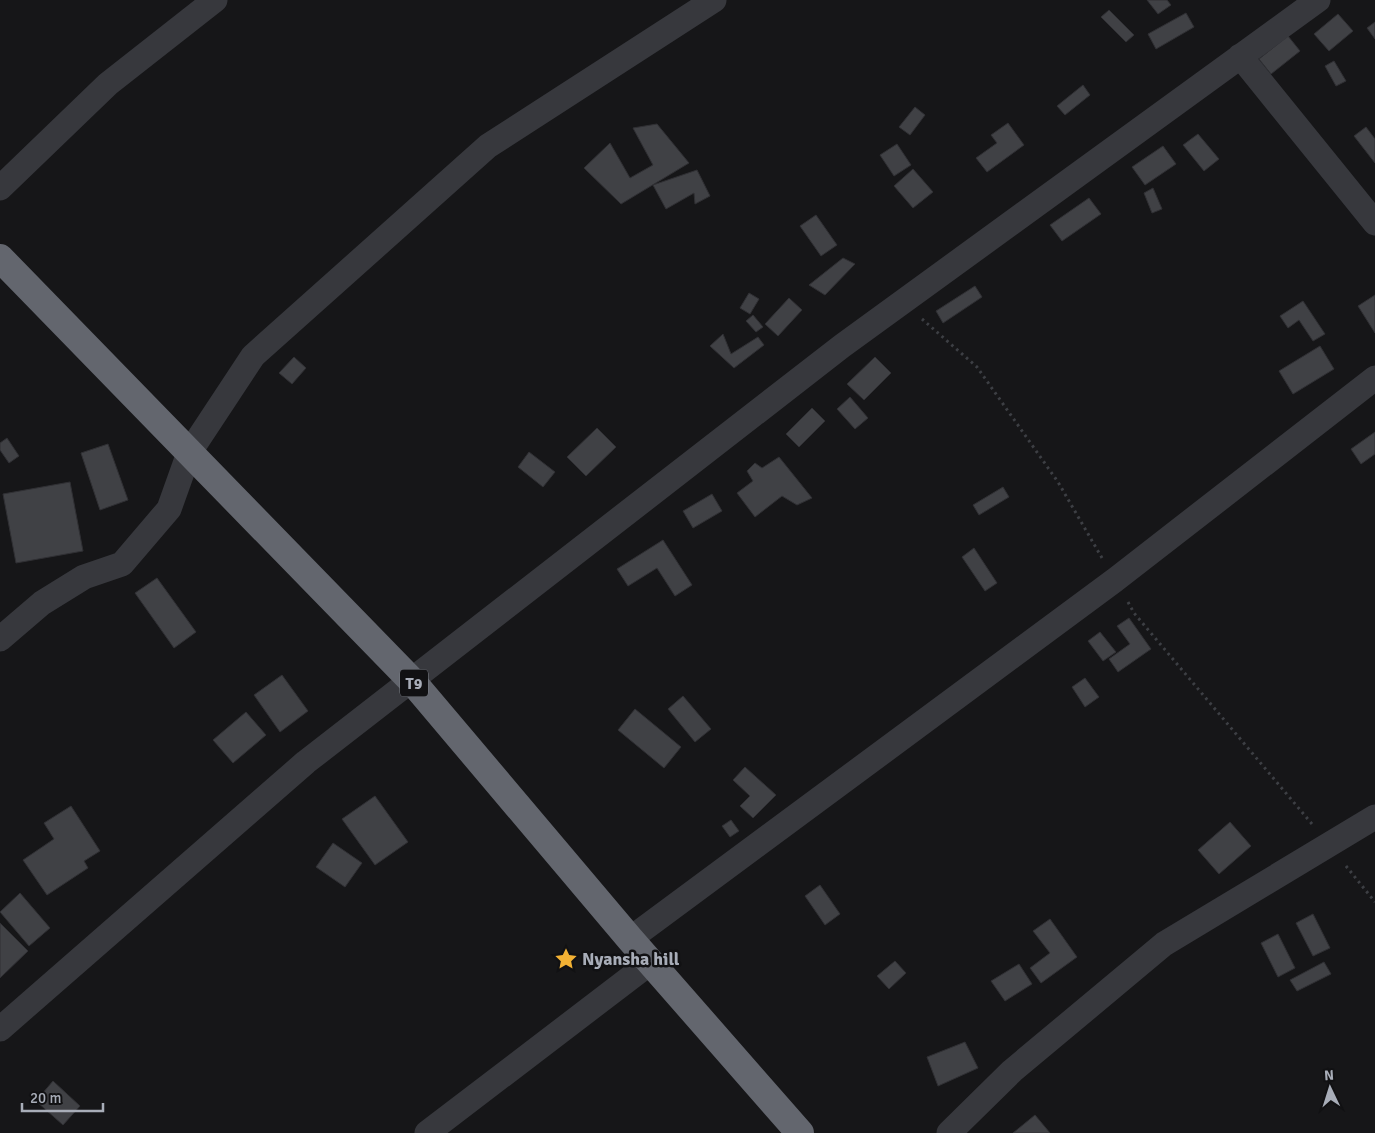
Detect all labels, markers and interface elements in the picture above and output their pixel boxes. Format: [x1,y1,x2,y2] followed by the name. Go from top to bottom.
[400,670,428,696] road number: T9
[553,946,579,972] place icon: Nyansha hill
[582,948,680,970] place label: Nyansha hill
[1305,1063,1355,1113] north arrow
[1324,1067,1335,1084] text: N
[22,1080,104,1112] scale bar
[30,1089,61,1107] text: 20 m

